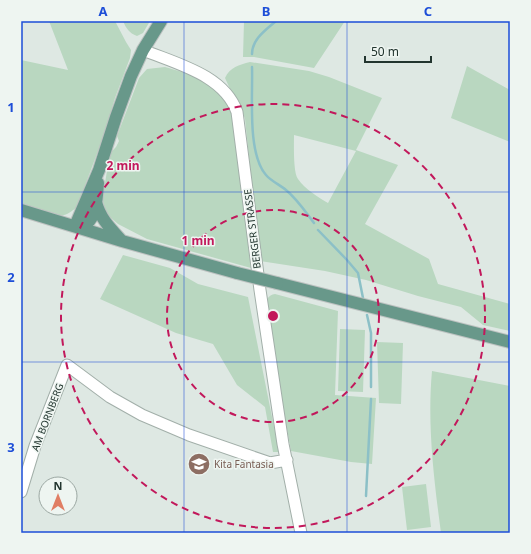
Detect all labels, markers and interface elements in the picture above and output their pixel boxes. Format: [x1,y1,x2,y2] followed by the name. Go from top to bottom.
[99,2,108,20] text: A
[262,2,270,20] text: B
[424,2,432,20] text: C
[365,38,431,64] scale bar
[371,43,399,60] text: 50 m
[7,98,15,116] text: 1
[106,157,140,174] text: 2 min
[240,188,264,270] street label: BERGER STRASSE
[181,232,215,249] text: 1 min
[7,268,15,286] text: 2
[266,309,280,323] centre of rings
[28,381,66,453] street label: AM BORNBERG
[7,438,15,456] text: 3
[186,451,212,477] school or university icon: Kita Fantasia
[214,457,274,471] place label: Kita Fantasia
[38,476,78,516] north arrow
[54,478,62,493] text: N

